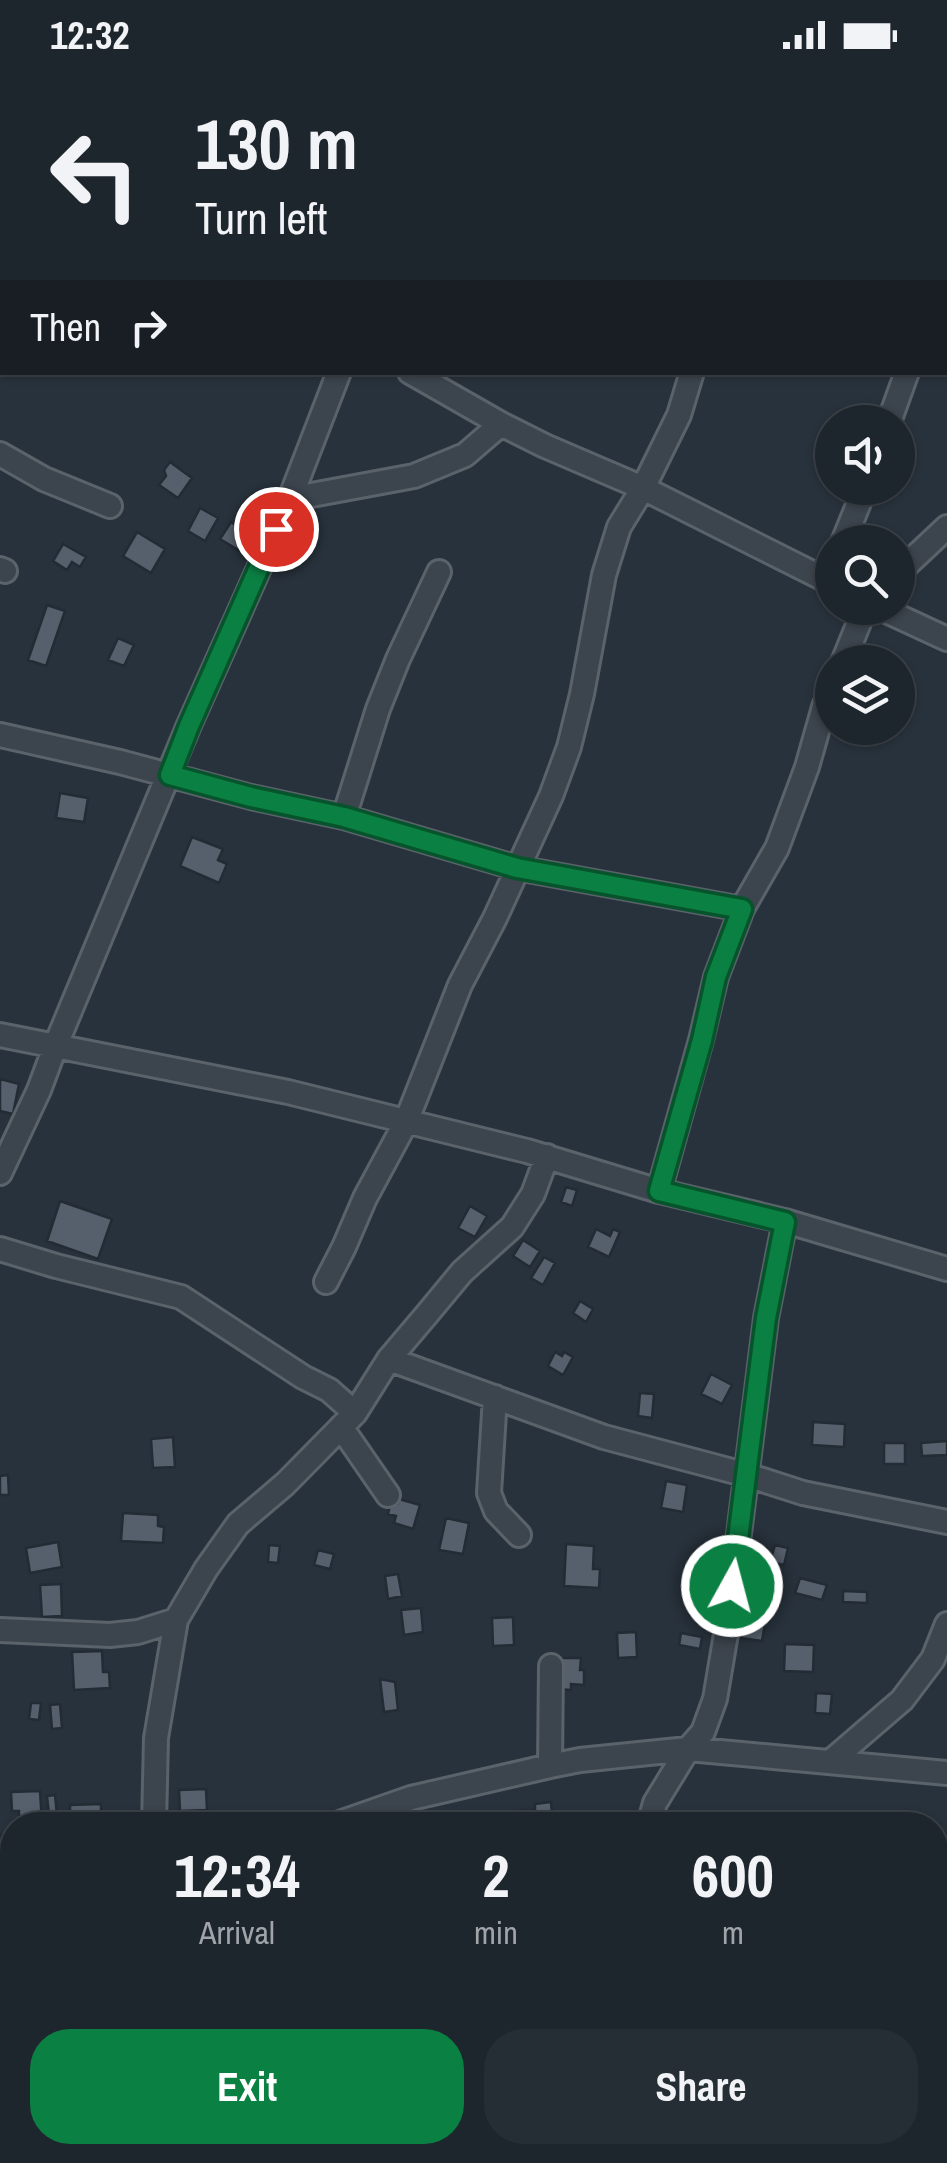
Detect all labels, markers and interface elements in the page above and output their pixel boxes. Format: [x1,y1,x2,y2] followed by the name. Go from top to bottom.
[50,10,130,61] text: 12:32
[195,97,358,191] text: 130 m
[30,110,160,240] icon: left
[195,187,327,248] text: Turn left
[121,300,176,355] icon: right
[30,302,101,353] text: Then
[815,405,915,745] map controls
[815,405,915,505] button: sound
[234,487,319,572] pin
[249,502,304,557] icon: arrive
[815,525,915,625] button: search
[815,645,915,745] button: layers
[680,1534,784,1638] position arrow
[174,1835,300,1916] text: 12:34
[482,1835,510,1916] text: 2
[692,1835,774,1916] text: 600
[199,1911,275,1954] text: Arrival
[474,1911,518,1954] text: min
[722,1911,744,1954] text: m
[30,2029,464,2144] button: Exit
[484,2029,918,2144] button: Share

